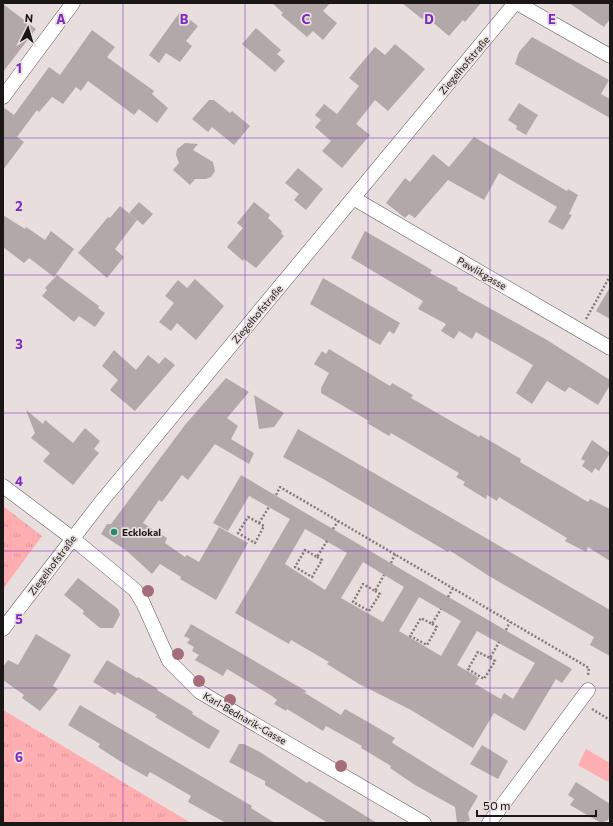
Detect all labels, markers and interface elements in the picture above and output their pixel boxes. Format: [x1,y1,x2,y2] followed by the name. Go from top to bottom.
[8,8,48,48] north arrow
[24,11,34,24] text: N
[56,11,66,27] text: A
[180,11,189,27] text: B
[302,11,311,27] text: C
[424,11,434,27] text: D
[548,11,556,27] text: E
[436,33,492,97] street label: Ziegelhofstraße
[16,60,22,76] text: 1
[15,198,23,214] text: 2
[455,254,509,292] street label: Pawlikgasse
[229,282,285,346] street label: Ziegelhofstraße
[15,336,23,352] text: 3
[15,473,23,489] text: 4
[122,526,161,538] place label: Ecklokal
[109,527,119,537] marker: Ecklokal
[25,533,79,597] street label: Ziegelhofstraße
[15,611,23,627] text: 5
[201,689,289,747] street label: Karl-Bednarik-Gasse
[15,749,23,765] text: 6
[477,792,596,818] scale bar
[483,798,511,812] text: 50 m

